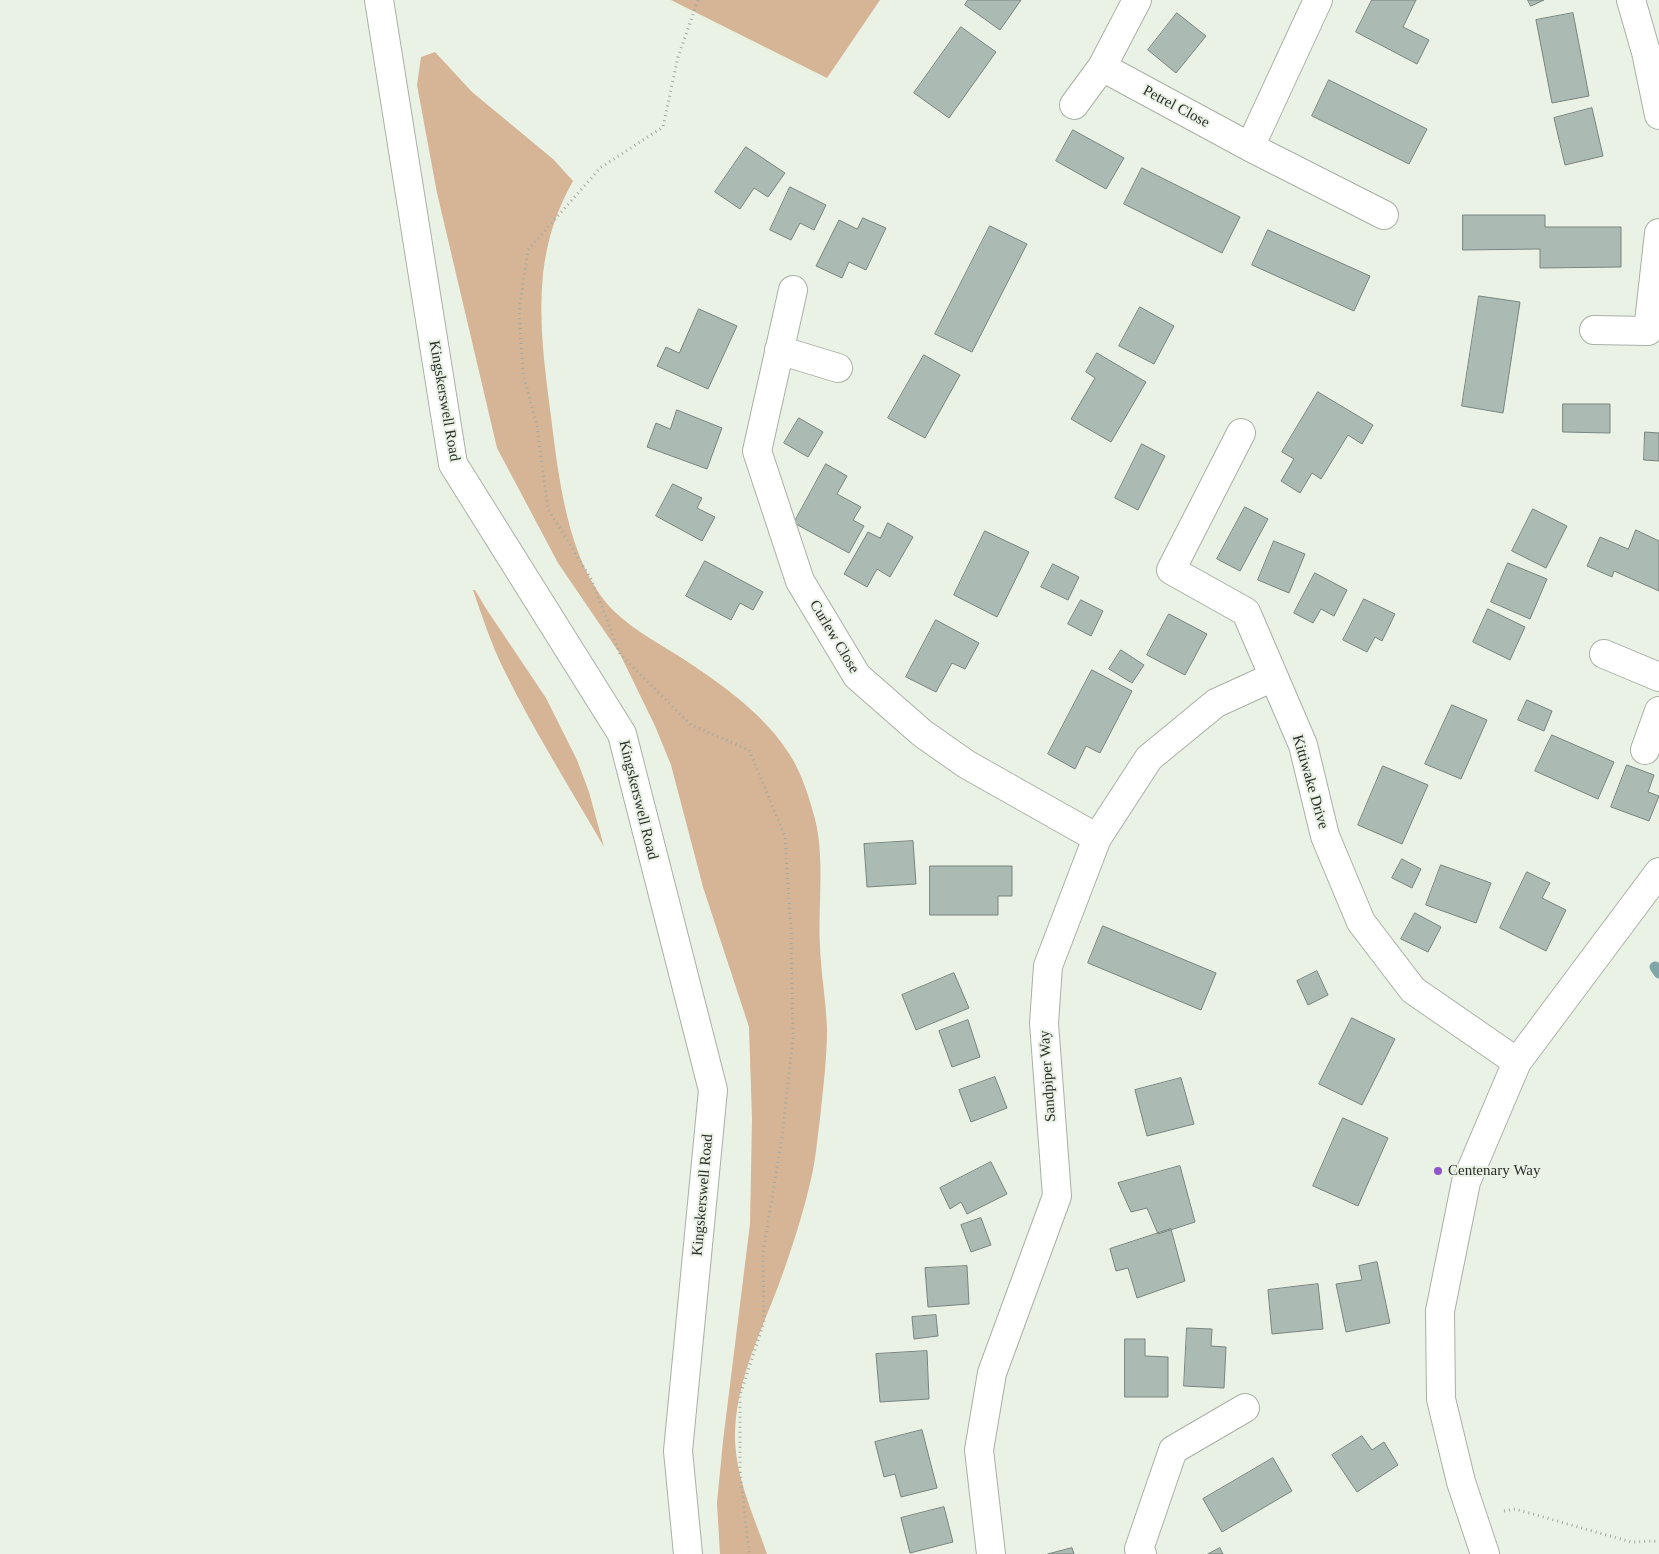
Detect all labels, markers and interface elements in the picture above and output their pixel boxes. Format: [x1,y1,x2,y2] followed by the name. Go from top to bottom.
[1140,82,1212,132] street label: Petrel Close
[425,339,463,463] street label: Kingskerswell Road
[805,597,863,677] street label: Curlew Close
[1288,733,1332,831] street label: Kittiwake Drive
[615,739,661,861] street label: Kingskerswell Road
[1036,1030,1060,1122] street label: Sandpiper Way
[689,1133,717,1257] street label: Kingskerswell Road
[1448,1162,1541,1180] place label: Centenary Way
[1432,1165,1444,1177] marker: Centenary Way

